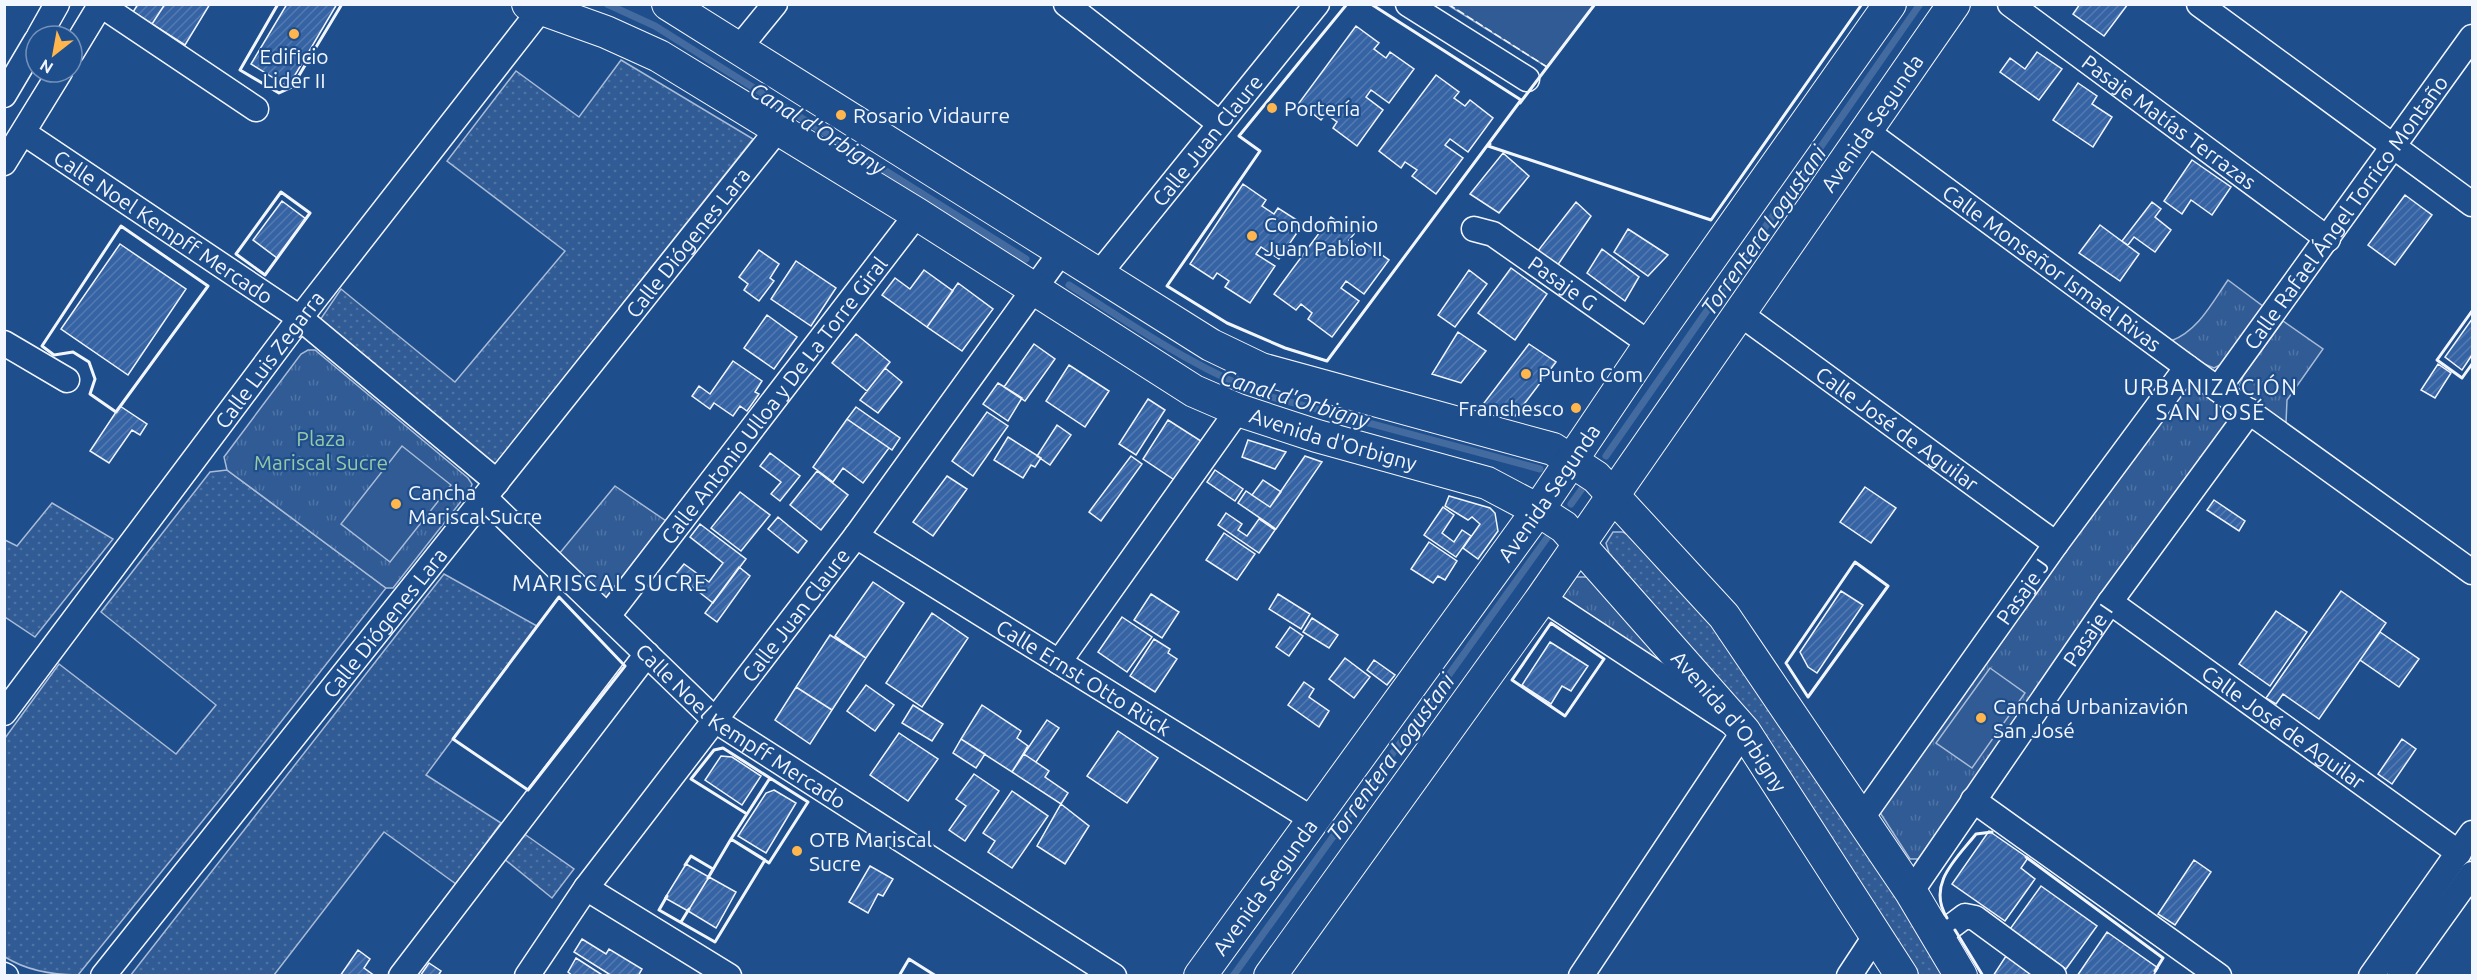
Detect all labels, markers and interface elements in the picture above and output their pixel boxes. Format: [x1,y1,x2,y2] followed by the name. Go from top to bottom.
[24,24,84,84] north arrow
[287,27,301,41] marker: Edificio Lider II
[259,44,329,92] place label: Edificio Lider II
[1816,49,1928,196] street label: Avenida Segunda
[2078,50,2261,194] street label: Pasaje Matías Terrazas
[37,56,56,78] text: N
[1147,70,1267,211] street label: Calle Juan Claure
[2239,71,2452,354] street label: Calle Rafael Ángel Torrico Montaño
[746,76,891,180] water label: Canal d'Orbigny
[1284,96,1360,120] place label: Portería
[1265,101,1279,115] marker: Portería
[853,103,1010,127] place label: Rosario Vidaurre
[834,108,848,122] marker: Rosario Vidaurre
[1695,139,1832,319] water label: Torrentera Logustani
[49,145,278,309] street label: Calle Noel Kempff Mercado
[621,163,755,322] street label: Calle Diógenes Lara
[1938,180,2166,356] street label: Calle Monseñor Ismael Rivas
[1264,212,1383,260] place label: Condominio Juan Pablo II
[1245,229,1259,243] marker: Condominio Juan Pablo II
[1524,251,1602,315] street label: Pasaje G
[656,252,892,549] street label: Calle Antonio Ulloa y De La Torre Giral
[210,286,329,433] street label: Calle Luis Zegarra
[1811,361,1983,496] street label: Calle José de Aguilar
[1538,362,1643,386] place label: Punto Com
[1217,363,1373,433] water label: Canal d'Orbigny
[1519,367,1533,381] marker: Punto Com
[2123,373,2299,424] district label: URBANIZACIÓN SAN JOSÉ
[1458,396,1564,420] place label: Franchesco
[1569,401,1583,415] marker: Franchesco
[1247,403,1420,475] street label: Avenida d'Orbigny
[1493,419,1605,566] street label: Avenida Segunda
[254,426,388,474] park label: Plaza Mariscal Sucre
[408,480,542,528] place label: Cancha Mariscal Sucre
[389,497,403,511] marker: Cancha Mariscal Sucre
[318,543,452,702] street label: Calle Diógenes Lara
[737,543,854,687] street label: Calle Juan Claure
[1991,554,2054,629] street label: Pasaje J
[512,570,708,595] district label: MARISCAL SUCRE
[2058,599,2117,670] street label: Pasaje I
[992,614,1176,741] street label: Calle Ernst Otto Rück
[631,638,851,813] street label: Calle Noel Kempff Mercado
[1667,646,1792,796] street label: Avenida d'Orbigny
[2198,660,2370,794] street label: Calle José de Aguilar
[1321,667,1460,845] water label: Torrentera Logustani
[1993,694,2189,742] place label: Cancha Urbanizavión San José
[1974,711,1988,725] marker: Cancha Urbanizavión San José
[1207,814,1322,960] street label: Avenida Segunda
[809,827,932,875] place label: OTB Mariscal Sucre
[790,844,804,858] marker: OTB Mariscal Sucre

